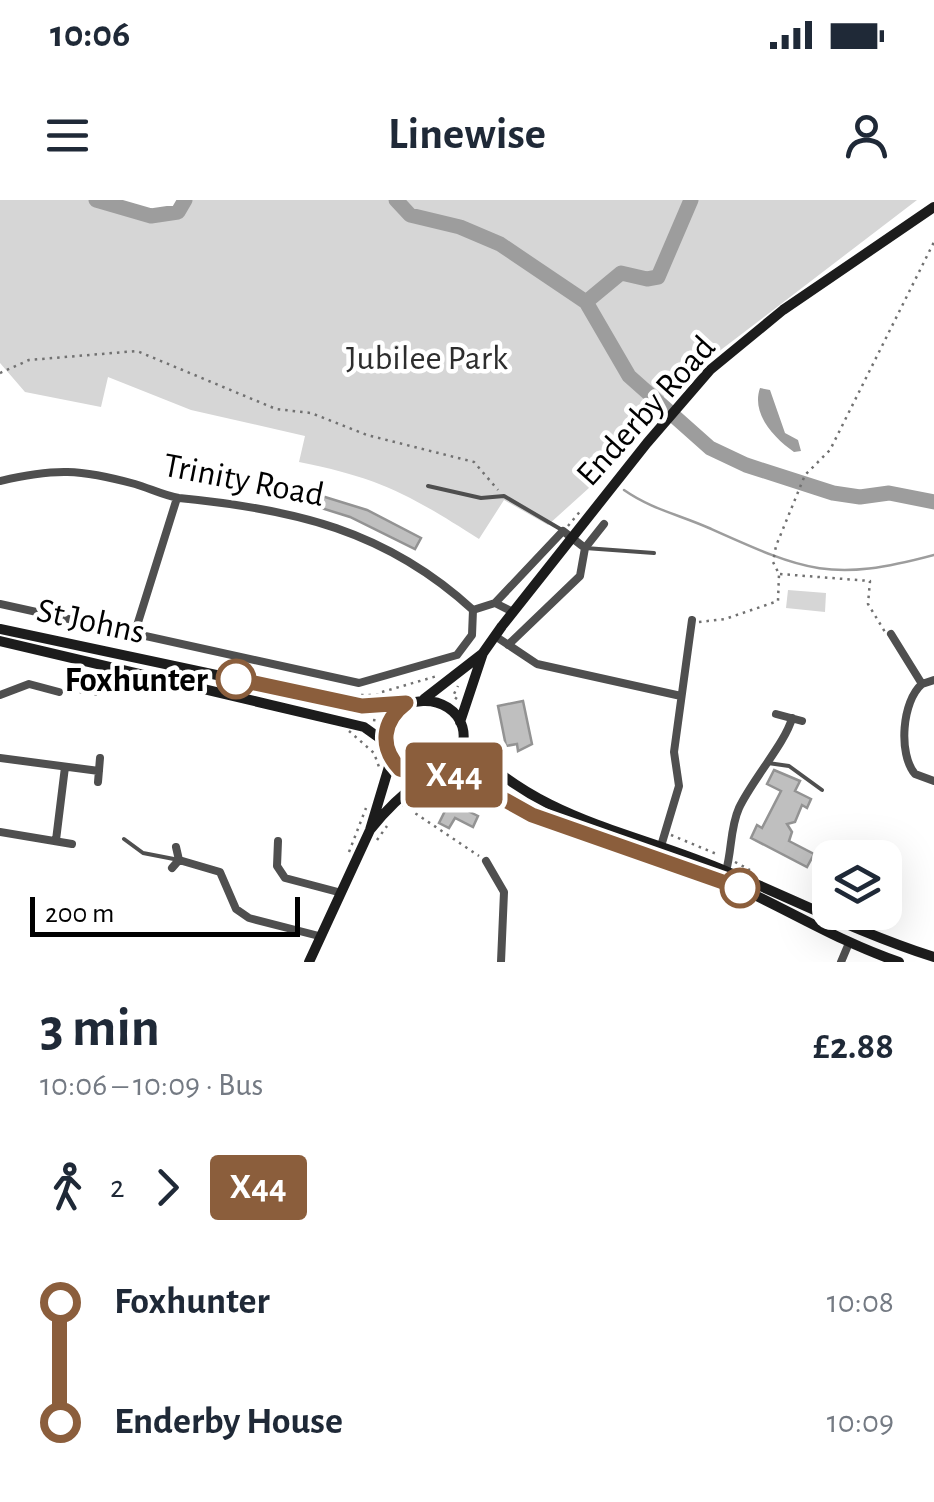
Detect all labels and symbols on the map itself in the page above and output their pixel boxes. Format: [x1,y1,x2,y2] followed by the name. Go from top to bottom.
[570,329,722,493] street label: Enderby Road
[346,341,508,376] park label: Jubilee Park
[161,448,327,513] street label: Trinity Road
[33,593,148,650] street label: St Johns
[217,660,255,698] marker: Foxhunter
[65,663,208,698] place label: Foxhunter
[396,742,512,808] line badge: X44
[721,869,759,907] unlabelled marker
[30,892,300,936] scale bar

